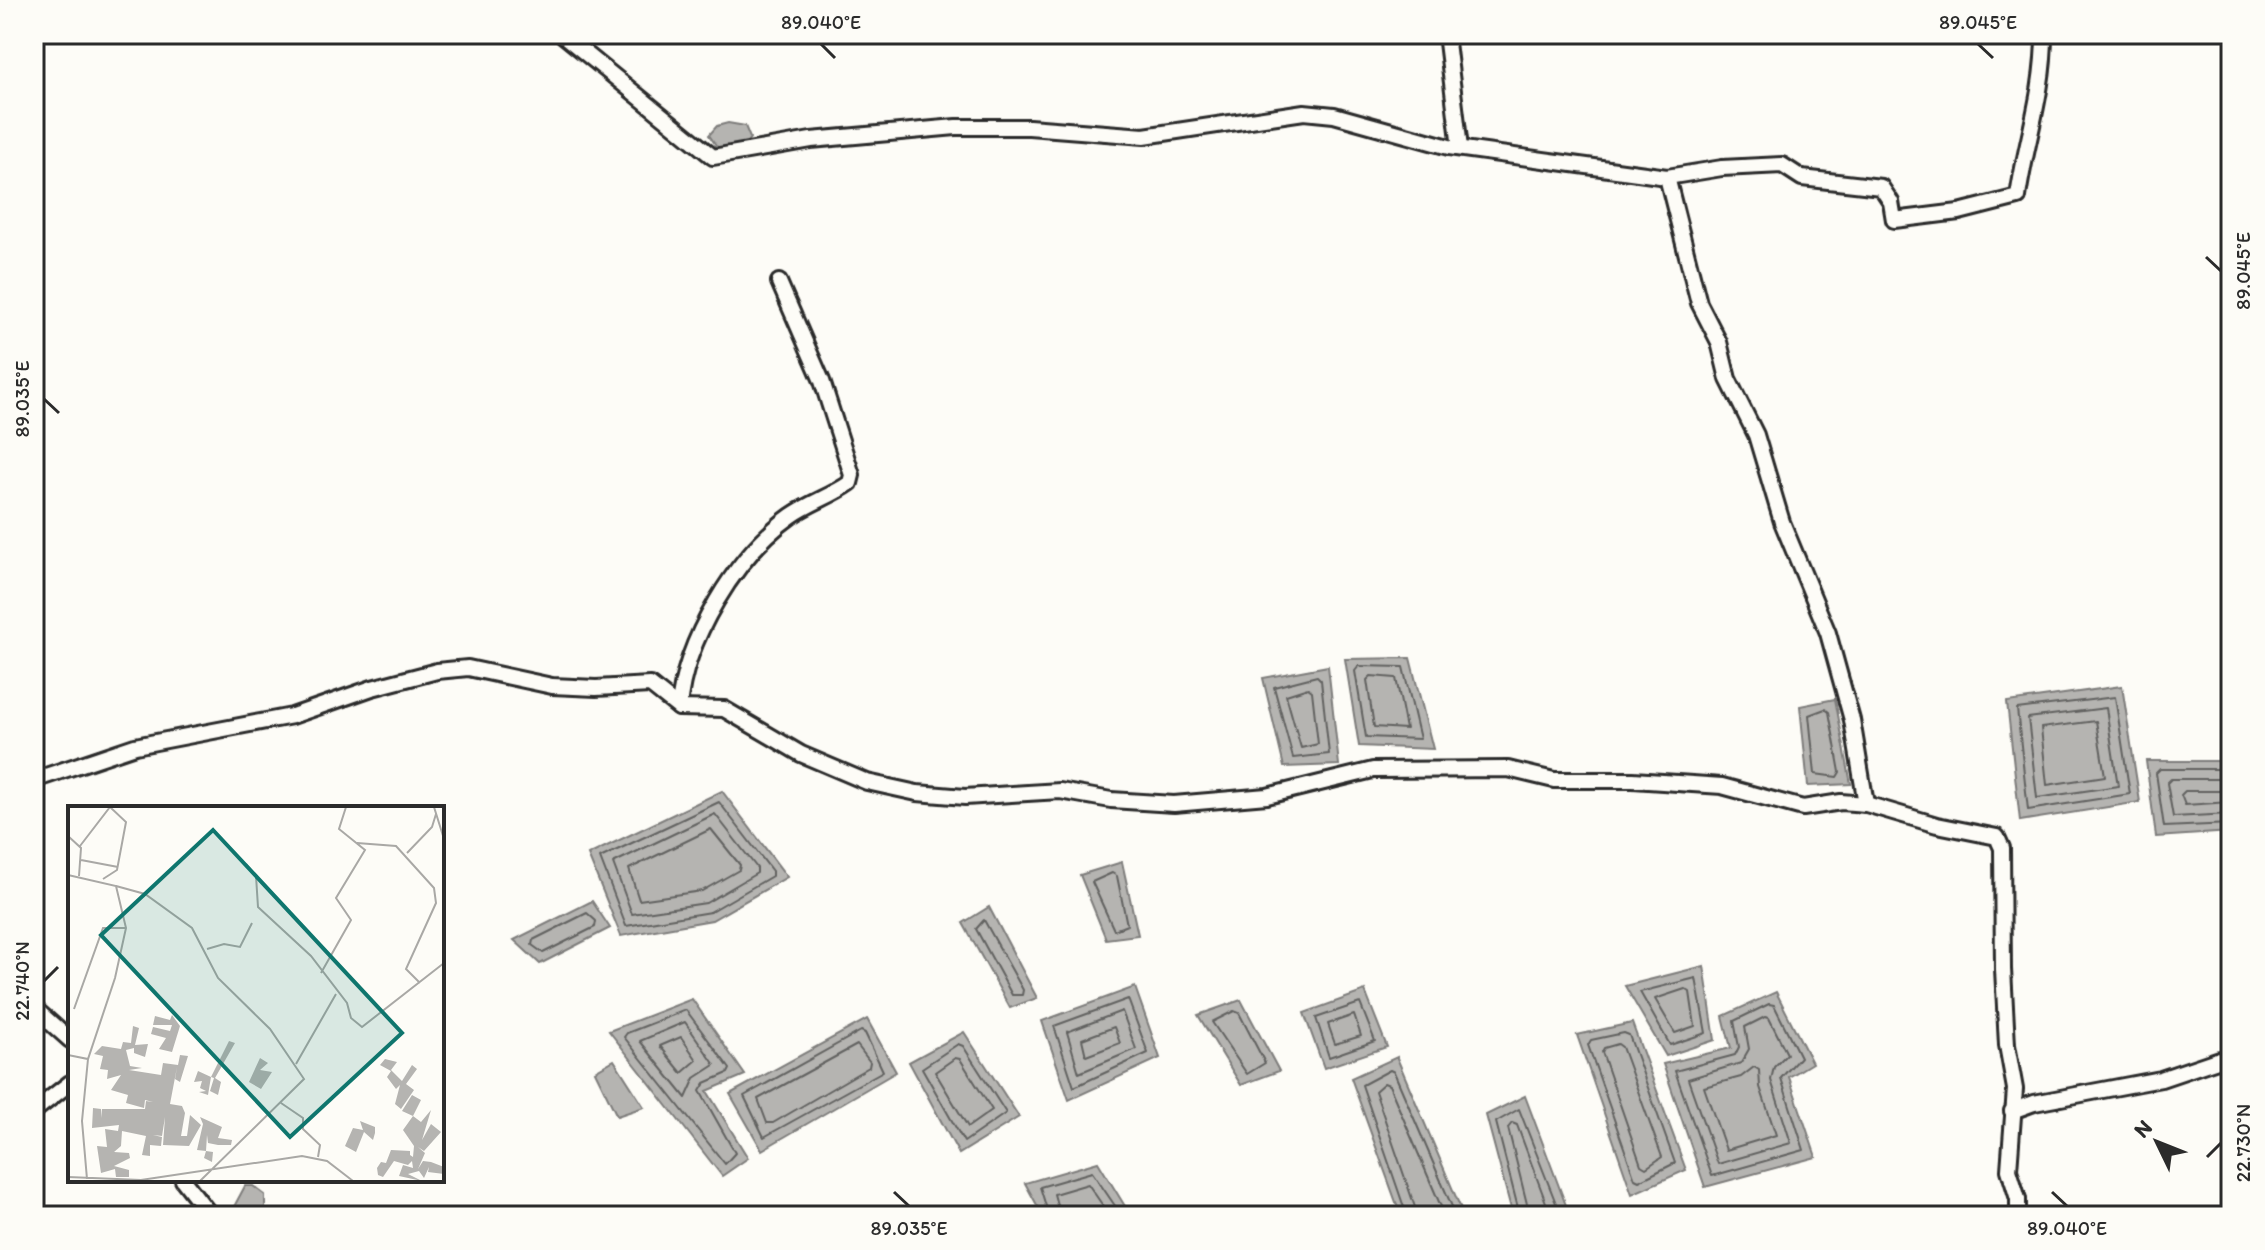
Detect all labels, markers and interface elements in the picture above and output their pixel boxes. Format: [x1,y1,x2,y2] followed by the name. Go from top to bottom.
[781,10,861,34] text: 89.040°E
[1939,10,2017,34] text: 89.045°E
[2231,232,2255,310] text: 89.045°E
[10,361,34,438] text: 89.035°E
[68,806,444,1182] inset map
[10,941,34,1021] text: 22.740°N
[2117,1102,2197,1182] north arrow
[2231,1104,2255,1182] text: 22.730°N
[2128,1114,2158,1143] text: N
[871,1216,948,1240] text: 89.035°E
[2027,1216,2107,1240] text: 89.040°E

